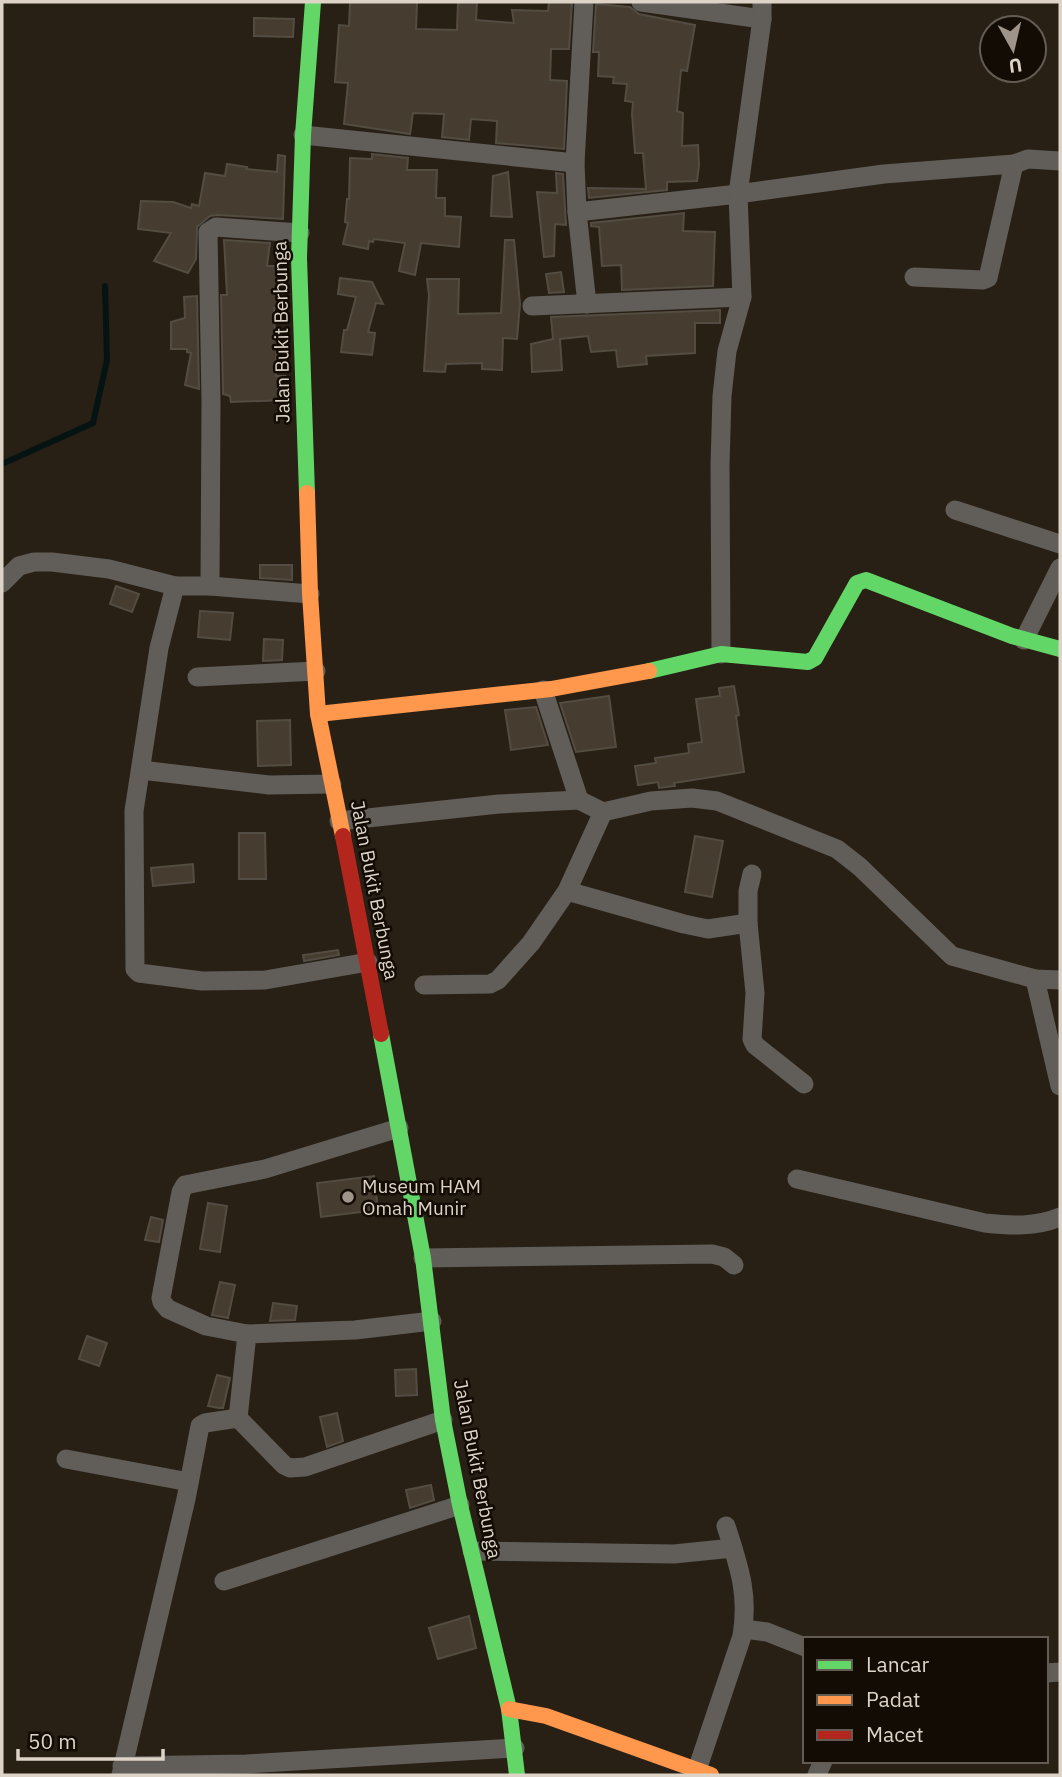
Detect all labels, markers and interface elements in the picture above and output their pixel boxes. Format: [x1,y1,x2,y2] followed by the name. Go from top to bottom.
[978,14,1048,84] north arrow
[1007,53,1024,79] text: U
[267,241,295,423] street label: Jalan Bukit Berbunga
[346,798,404,982] street label: Jalan Bukit Berbunga
[362,1174,481,1220] place label: Museum HAM Omah Munir
[340,1189,356,1205] marker: Museum HAM Omah Munir
[449,1377,507,1561] street label: Jalan Bukit Berbunga
[803,1637,1048,1763] legend
[866,1650,929,1678] text: Lancar
[866,1685,921,1713] text: Padat
[18,1718,163,1762] scale bar
[866,1720,924,1748] text: Macet
[28,1727,77,1755] text: 50 m

